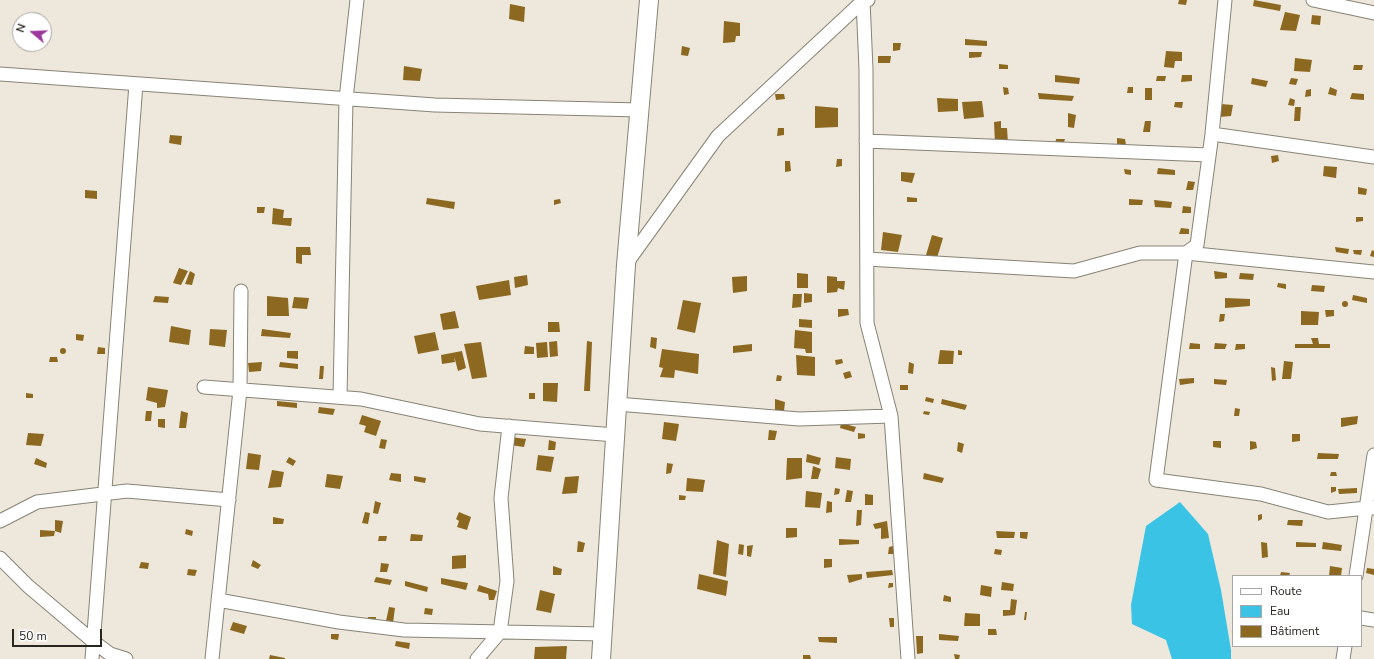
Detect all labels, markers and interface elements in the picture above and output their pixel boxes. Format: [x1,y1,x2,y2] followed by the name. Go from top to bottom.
[12,12,52,52] north arrow
[13,22,30,35] text: N
[1232,575,1362,647] legend
[1270,583,1302,599] text: Route
[1270,603,1290,619] text: Eau
[14,621,104,647] scale bar
[1270,623,1319,639] text: Bâtiment
[19,628,47,644] text: 50 m

